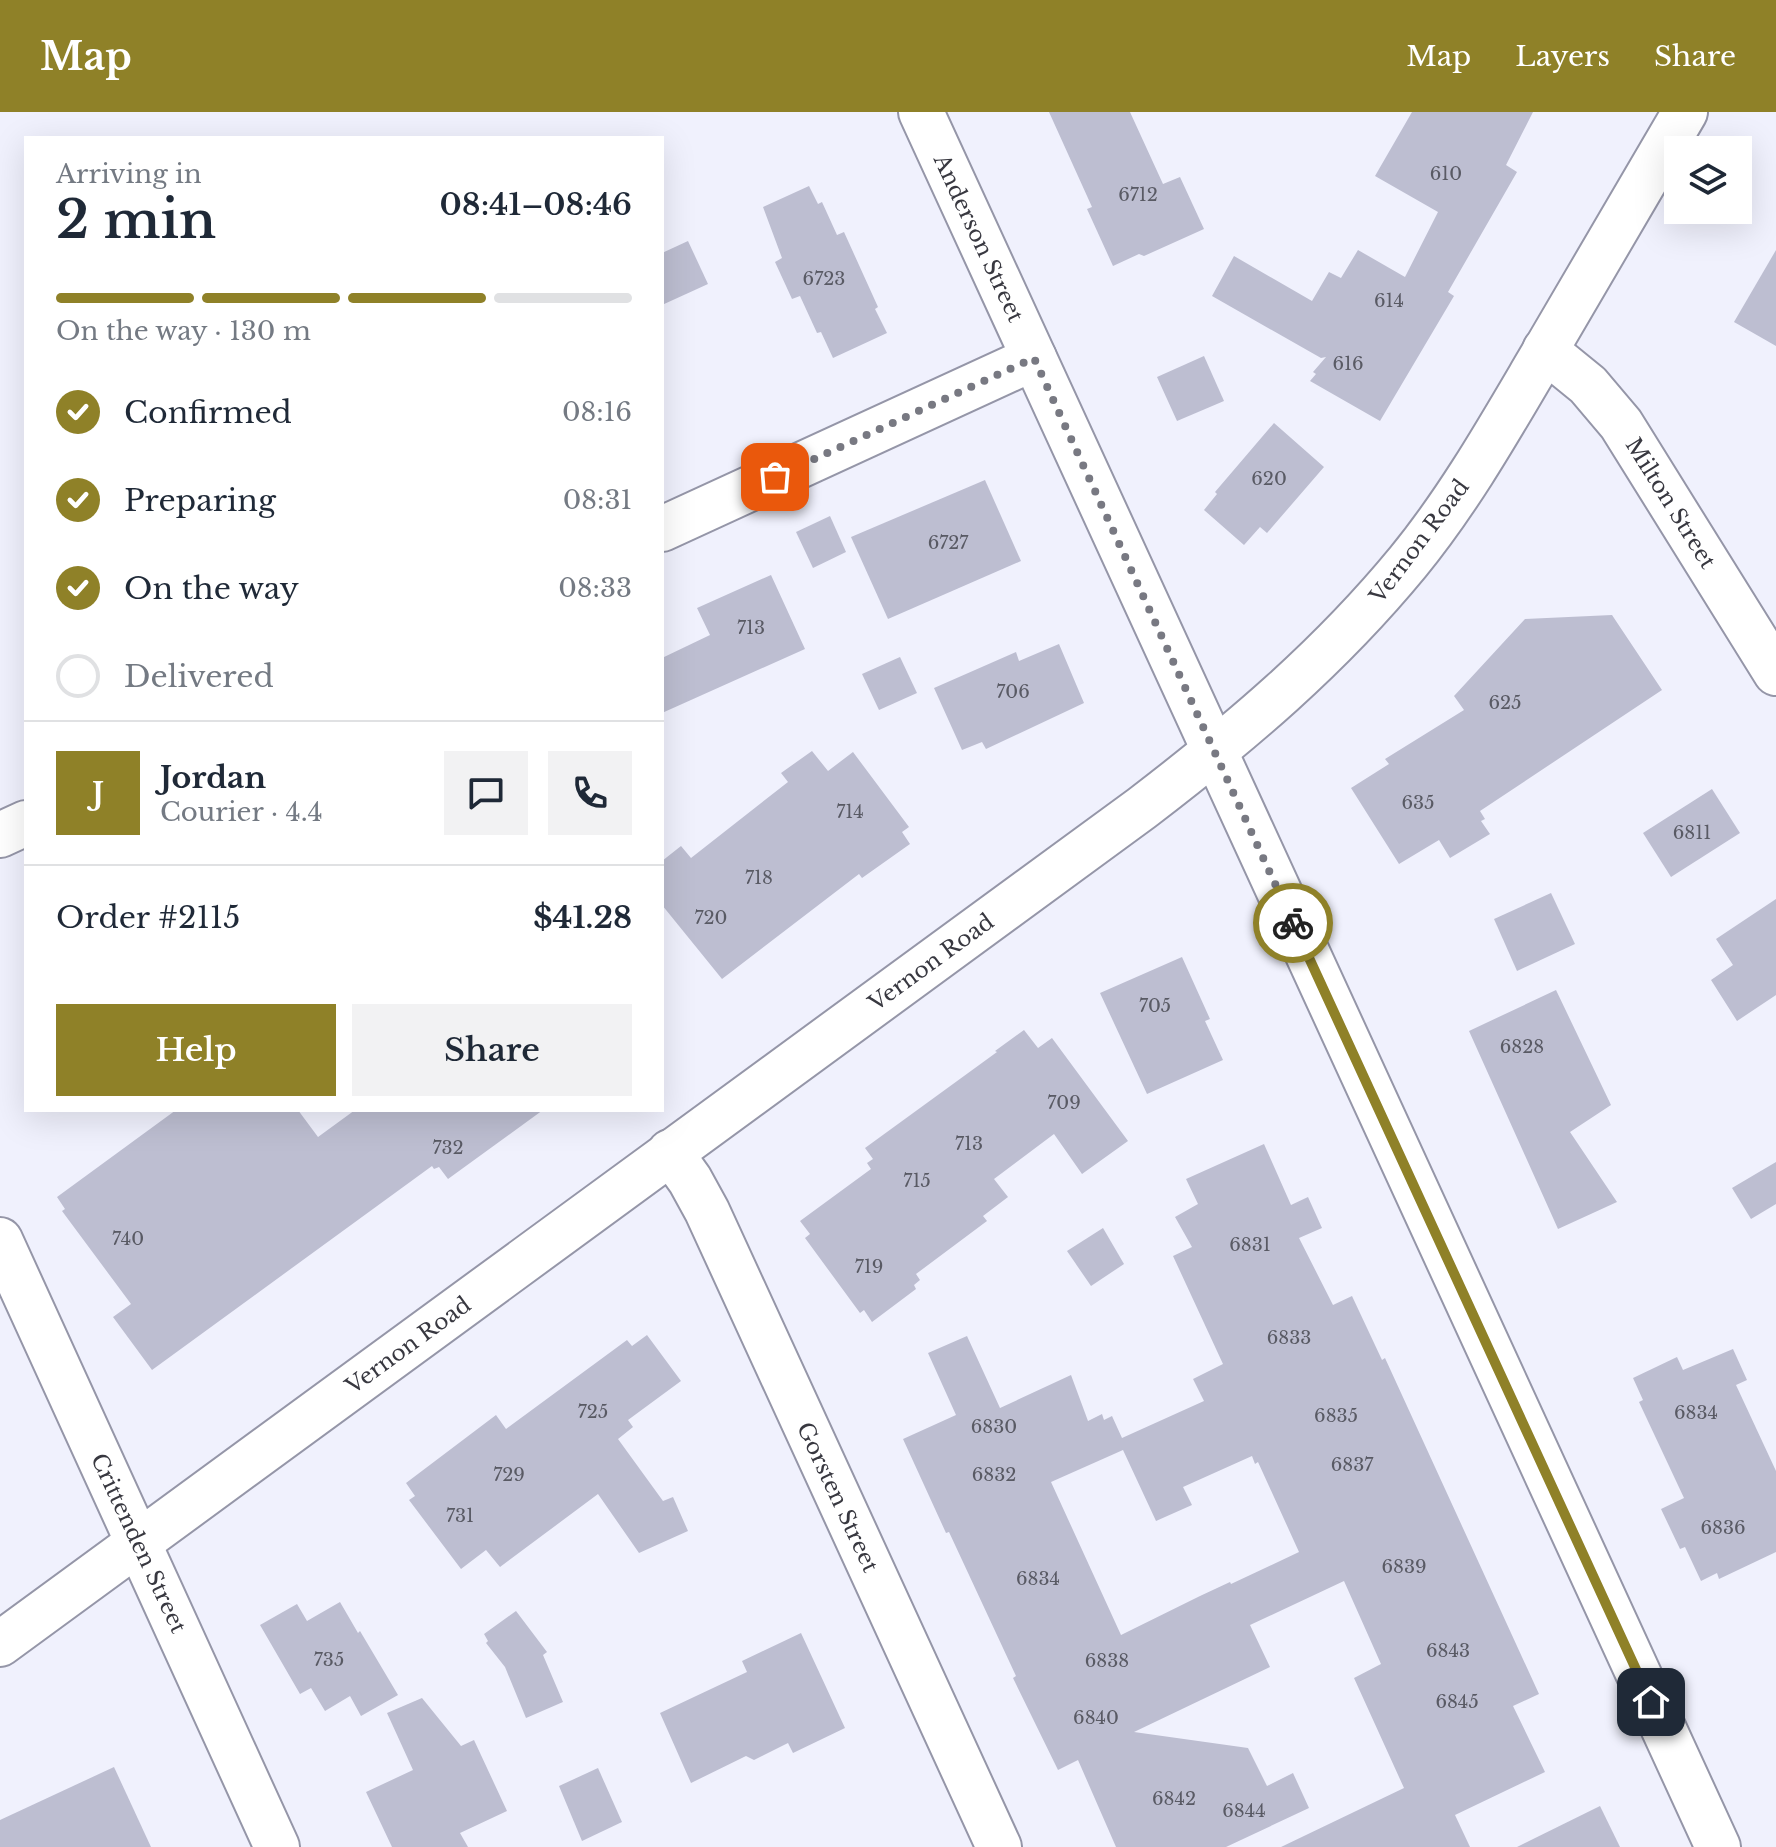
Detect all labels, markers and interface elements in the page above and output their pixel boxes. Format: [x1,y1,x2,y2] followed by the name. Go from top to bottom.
[40,33,132,80] text: Map
[1406,39,1471,74] text: Map
[1515,39,1610,74] text: Layers
[1654,39,1736,74] text: Share
[1664,136,1752,224] map controls
[1664,136,1752,224] button: layers
[927,149,1030,327] street label: Anderson Street
[56,158,202,190] text: Arriving in
[1430,163,1462,185] house number: 610
[1118,184,1158,206] house number: 6712
[440,186,632,223] text: 08:41–08:46
[56,188,216,252] text: 2 min
[803,268,845,290] house number: 6723
[1374,290,1404,312] house number: 614
[56,315,311,347] text: On the way · 130 m
[1332,353,1364,375] house number: 616
[56,390,100,434] icon: check
[124,394,292,431] text: Confirmed
[562,396,632,428] text: 08:16
[1620,433,1722,574] street label: Milton Street
[741,443,809,511] pin
[753,455,797,499] icon: bag
[1251,468,1287,490] house number: 620
[1363,474,1475,609] street label: Vernon Road
[56,478,100,522] icon: check
[124,482,276,519] text: Preparing
[563,484,632,516] text: 08:31
[928,532,969,554] house number: 6727
[56,566,100,610] icon: check
[124,570,299,607] text: On the way
[558,572,632,604] text: 08:33
[737,617,765,639] house number: 713
[124,658,274,695] text: Delivered
[996,681,1030,703] house number: 706
[1489,692,1521,714] house number: 625
[444,751,528,835] button: chat
[548,751,632,835] button: phone
[160,759,266,796] text: Jordan
[92,775,104,812] text: J
[1402,792,1434,814] house number: 635
[160,796,323,828] text: Courier · 4.4
[836,801,864,823] house number: 714
[1673,822,1711,844] house number: 6811
[745,867,773,889] house number: 718
[1253,883,1333,963] courier
[56,899,240,936] text: Order #2115
[533,899,632,936] text: $41.28
[1271,901,1315,945] icon: bike
[695,907,727,929] house number: 720
[863,908,999,1017] street label: Vernon Road
[1139,995,1171,1017] house number: 705
[56,1004,336,1096] button: Help
[352,1004,632,1096] button: Share
[1500,1036,1544,1058] house number: 6828
[1047,1092,1081,1114] house number: 709
[955,1133,983,1155] house number: 713
[432,1137,464,1159] house number: 732
[903,1170,931,1192] house number: 715
[112,1228,144,1250] house number: 740
[1229,1234,1271,1256] house number: 6831
[855,1256,883,1278] house number: 719
[340,1291,476,1400] street label: Vernon Road
[1267,1327,1311,1349] house number: 6833
[578,1401,608,1423] house number: 725
[1674,1402,1718,1424] house number: 6834
[1314,1405,1358,1427] house number: 6835
[971,1416,1017,1438] house number: 6830
[791,1418,884,1577] street label: Gorsten Street
[85,1449,192,1638] street label: Crittenden Street
[1331,1454,1374,1476] house number: 6837
[493,1464,525,1486] house number: 729
[972,1464,1016,1486] house number: 6832
[446,1505,474,1527] house number: 731
[1700,1517,1746,1539] house number: 6836
[1381,1556,1427,1578] house number: 6839
[1016,1568,1060,1590] house number: 6834
[1426,1640,1470,1662] house number: 6843
[314,1649,344,1671] house number: 735
[1085,1650,1129,1672] house number: 6838
[1617,1668,1685,1736] pin
[1629,1680,1673,1724] icon: home
[1435,1691,1479,1713] house number: 6845
[1073,1707,1119,1729] house number: 6840
[1152,1788,1196,1810] house number: 6842
[1222,1800,1266,1822] house number: 6844

